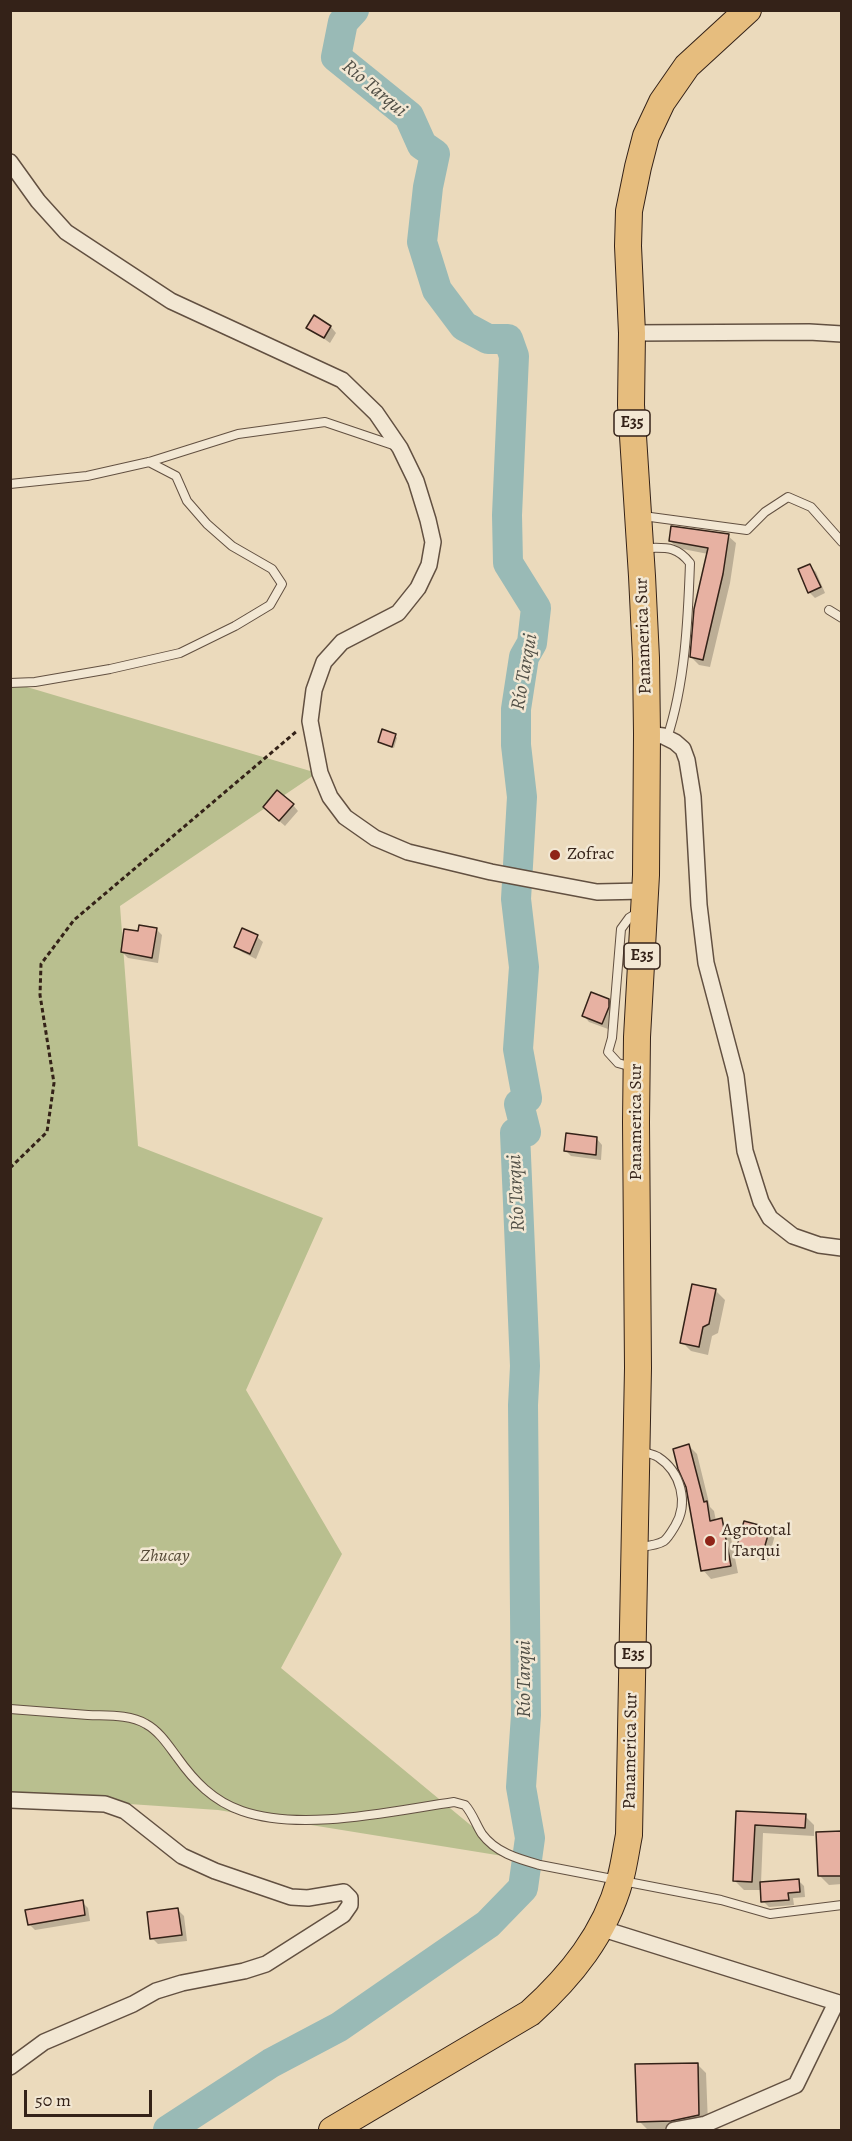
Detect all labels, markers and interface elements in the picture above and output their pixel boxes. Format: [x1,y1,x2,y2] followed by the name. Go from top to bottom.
[337,55,411,123] water label: Río Tarqui
[614,410,650,436] road number: E35
[631,577,657,695] street label: Panamerica Sur
[506,632,544,712] water label: Río Tarqui
[567,844,615,866] place label: Zofrac
[548,848,562,862] marker: Zofrac
[624,943,660,969] road number: E35
[626,1064,648,1180] street label: Panamerica Sur
[503,1154,531,1232] water label: Río Tarqui
[722,1520,791,1562] place label: Agrototal | Tarqui
[703,1534,717,1548] marker: Agrototal | Tarqui
[140,1546,190,1568] park label: Zhucay
[513,1640,537,1718] water label: Río Tarqui
[615,1642,651,1668] road number: E35
[619,1692,643,1810] street label: Panamerica Sur
[27,2078,154,2116] scale bar
[35,2088,71,2112] text: 50 m

